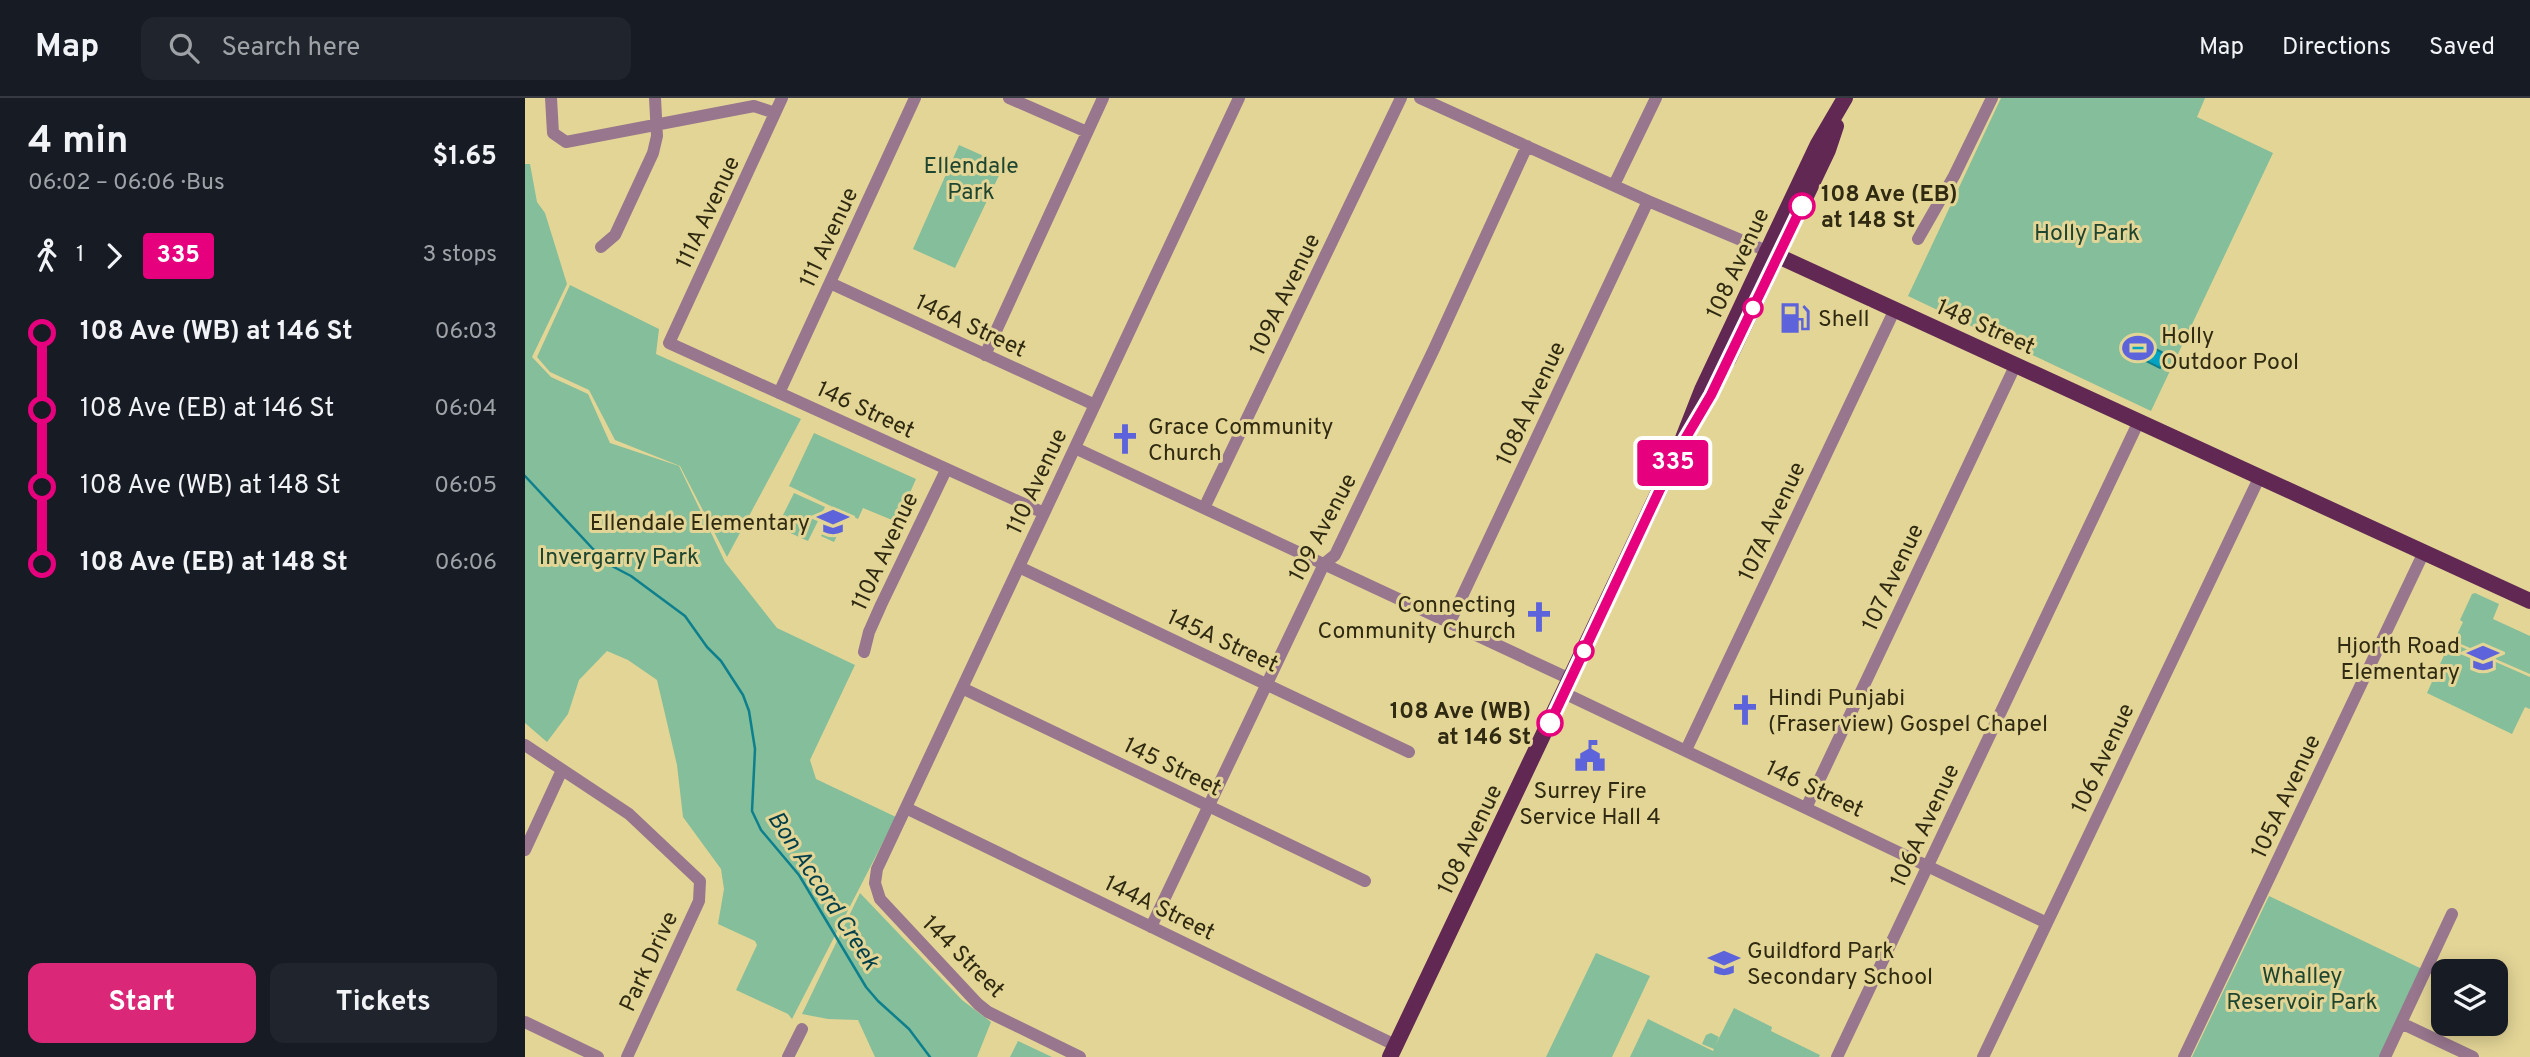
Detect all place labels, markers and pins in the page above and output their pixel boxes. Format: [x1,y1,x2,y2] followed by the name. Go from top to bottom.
[1821,181,1958,236] place label: 108 Ave (EB) at 148 St
[1789,193,1815,219] marker: 108 Ave (EB) at 148 St
[1743,298,1763,318] unlabelled marker
[1778,301,1812,335] fuel station icon: Shell
[1818,306,1870,335] place label: Shell
[2161,323,2299,378] place label: Holly Outdoor Pool
[2121,331,2155,365] sports icon: Holly Outdoor Pool
[1148,414,1334,469] place label: Grace Community Church
[1108,422,1142,456] church icon: Grace Community Church
[816,505,850,539] school or university icon: Ellendale Elementary
[590,510,810,539] place label: Ellendale Elementary
[1318,592,1516,647] place label: Connecting Community Church
[1522,600,1556,634] church icon: Connecting Community Church
[2336,633,2460,688] place label: Hjorth Road Elementary
[1574,641,1594,661] unlabelled marker
[2466,641,2500,675] school or university icon: Hjorth Road Elementary
[1768,685,2048,740] place label: Hindi Punjabi (Fraserview) Gospel Chapel
[1728,693,1762,727] church icon: Hindi Punjabi (Fraserview) Gospel Chapel
[1390,698,1531,753] place label: 108 Ave (WB) at 146 St
[1537,710,1563,736] marker: 108 Ave (WB) at 146 St
[1573,739,1607,773] public building icon: Surrey Fire Service Hall 4
[1519,778,1661,833] place label: Surrey Fire Service Hall 4
[1747,938,1933,993] place label: Guildford Park Secondary School
[1707,946,1741,980] school or university icon: Guildford Park Secondary School

